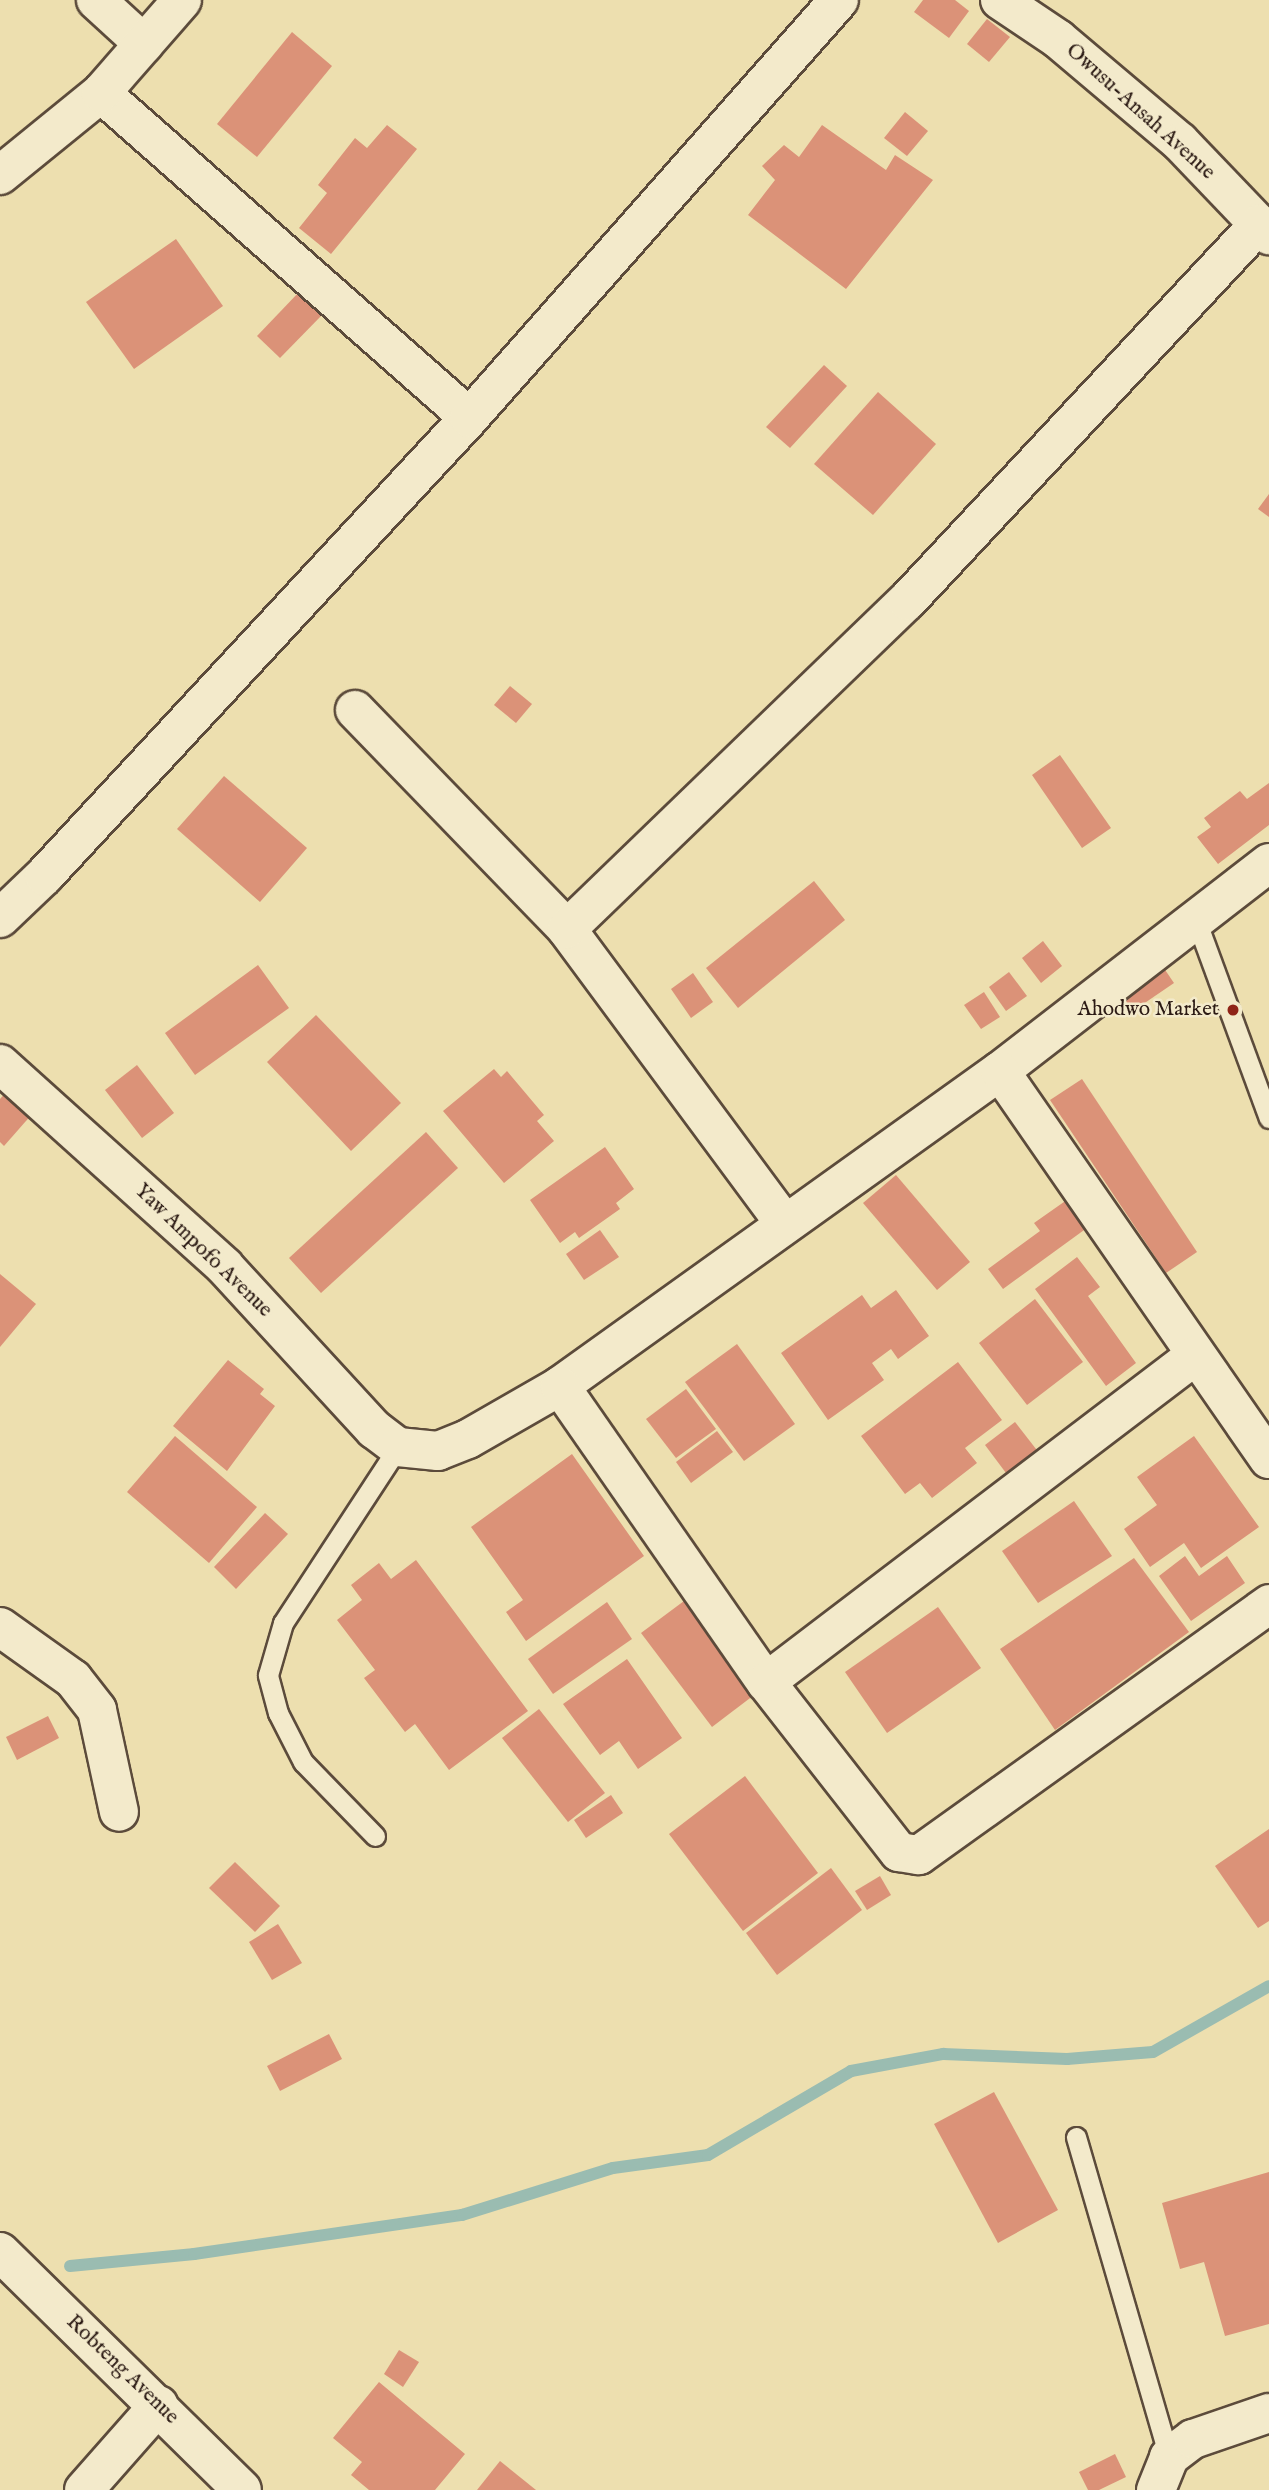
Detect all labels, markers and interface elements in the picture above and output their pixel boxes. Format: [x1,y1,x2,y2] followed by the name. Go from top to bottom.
[1060,38,1220,186] street label: Owusu-Ansah Avenue
[1077,997,1219,1023] place label: Ahodwo Market
[1225,1002,1241,1018] marker: Ahodwo Market
[129,1179,277,1323] street label: Yaw Ampofo Avenue
[61,2310,183,2430] street label: Robteng Avenue

